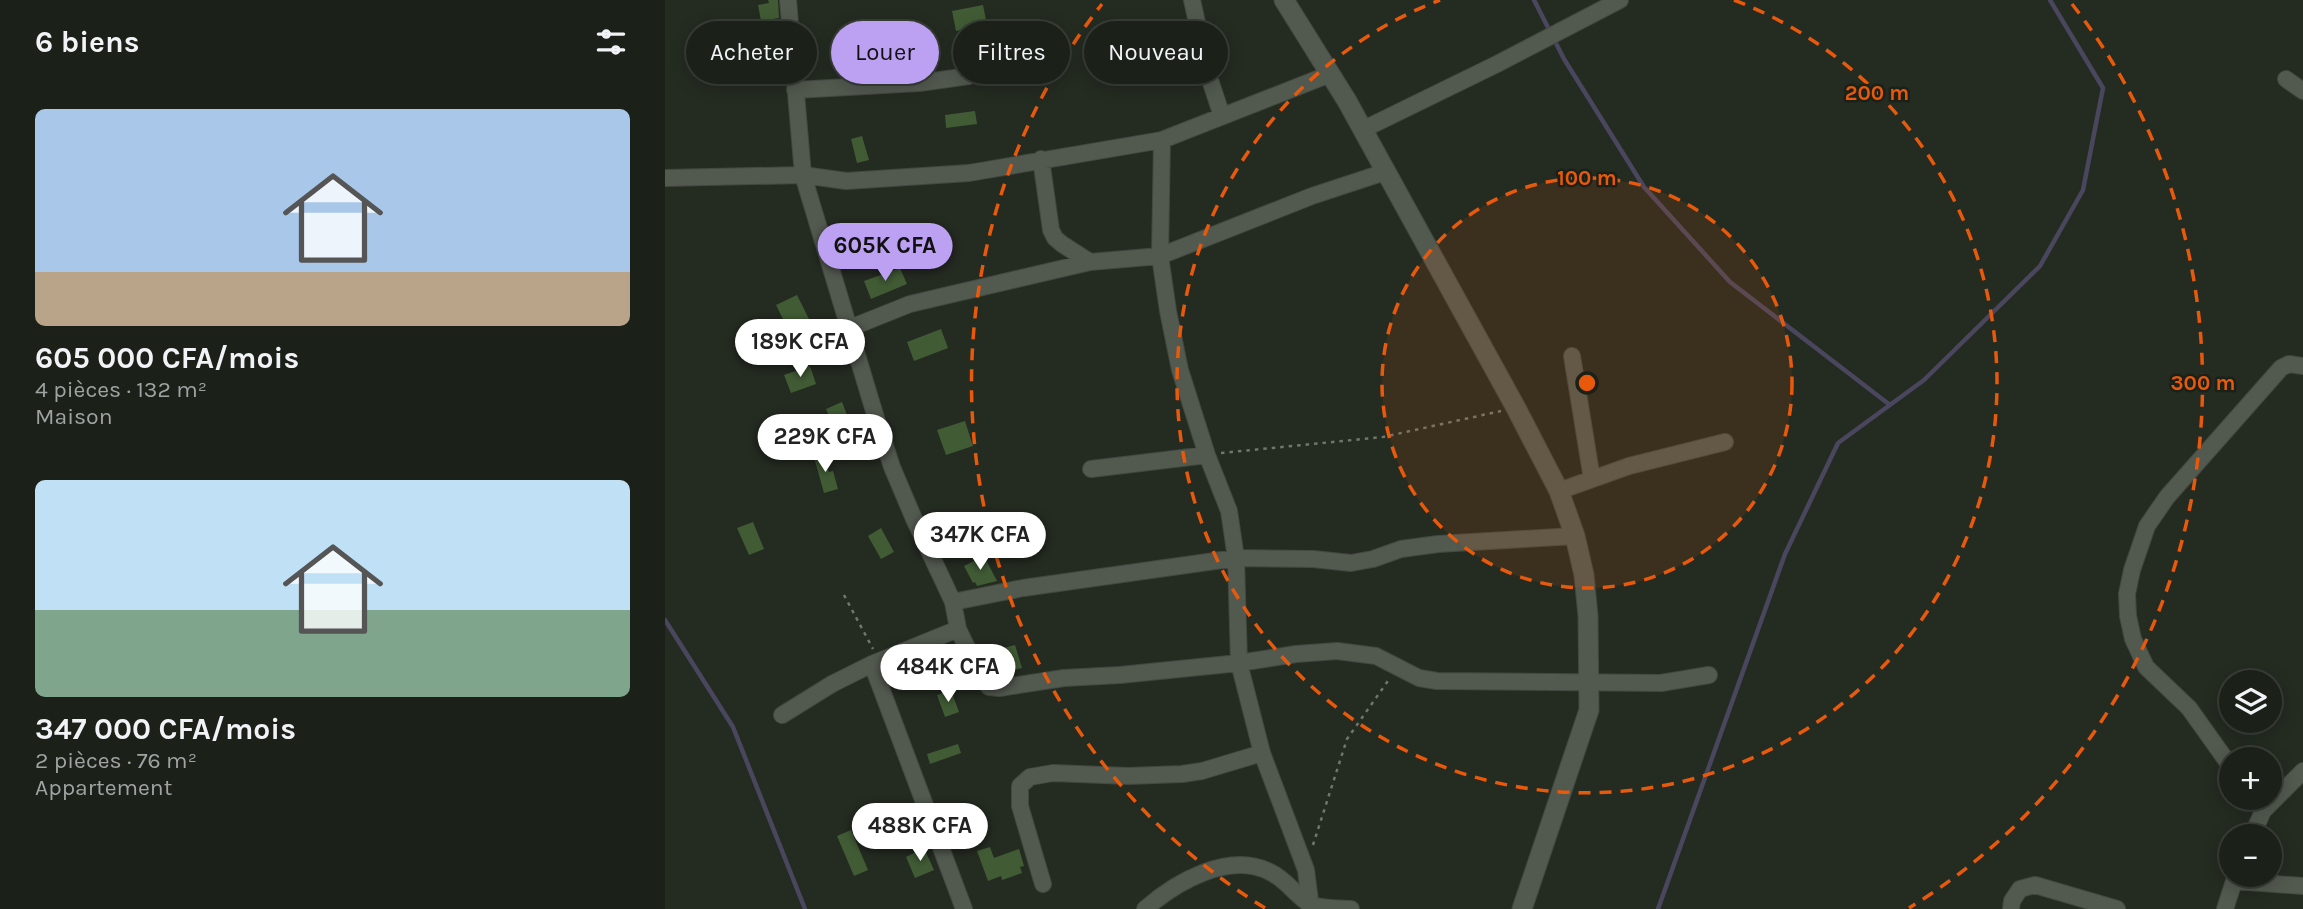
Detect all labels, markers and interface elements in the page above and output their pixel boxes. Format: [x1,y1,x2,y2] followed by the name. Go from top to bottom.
[686,21,817,84] chip: Acheter
[831,21,939,84] chip: Louer
[953,21,1070,84] chip: Filtres
[1084,21,1228,84] chip: Nouveau
[592,23,630,61] icon: filters
[35,24,139,60] text: 6 biens
[1845,81,1909,105] text: 200 m
[270,155,396,281] icon: home
[1557,166,1617,190] text: 100 m
[813,224,957,283] pin: 605K CFA
[834,232,936,259] text: 605K CFA
[728,320,872,379] pin: 189K CFA
[751,328,849,355] text: 189K CFA
[35,340,299,376] text: 605 000 CFA/mois
[1575,371,1599,395] centre of rings
[2171,371,2235,395] text: 300 m
[35,376,207,403] text: 4 pièces · 132 m²
[35,403,113,430] text: Maison
[753,414,897,474] pin: 229K CFA
[774,423,876,450] text: 229K CFA
[908,512,1052,572] pin: 347K CFA
[930,521,1030,548] text: 347K CFA
[270,526,396,652] icon: home
[876,644,1020,704] pin: 484K CFA
[896,653,1000,680] text: 484K CFA
[2219,670,2282,887] map controls
[2219,670,2282,733] button: layers
[35,711,296,747] text: 347 000 CFA/mois
[35,747,197,774] text: 2 pièces · 76 m²
[2219,747,2282,810] button: +
[35,774,172,801] text: Appartement
[848,804,992,863] pin: 488K CFA
[868,812,972,839] text: 488K CFA
[2219,824,2282,887] button: −

